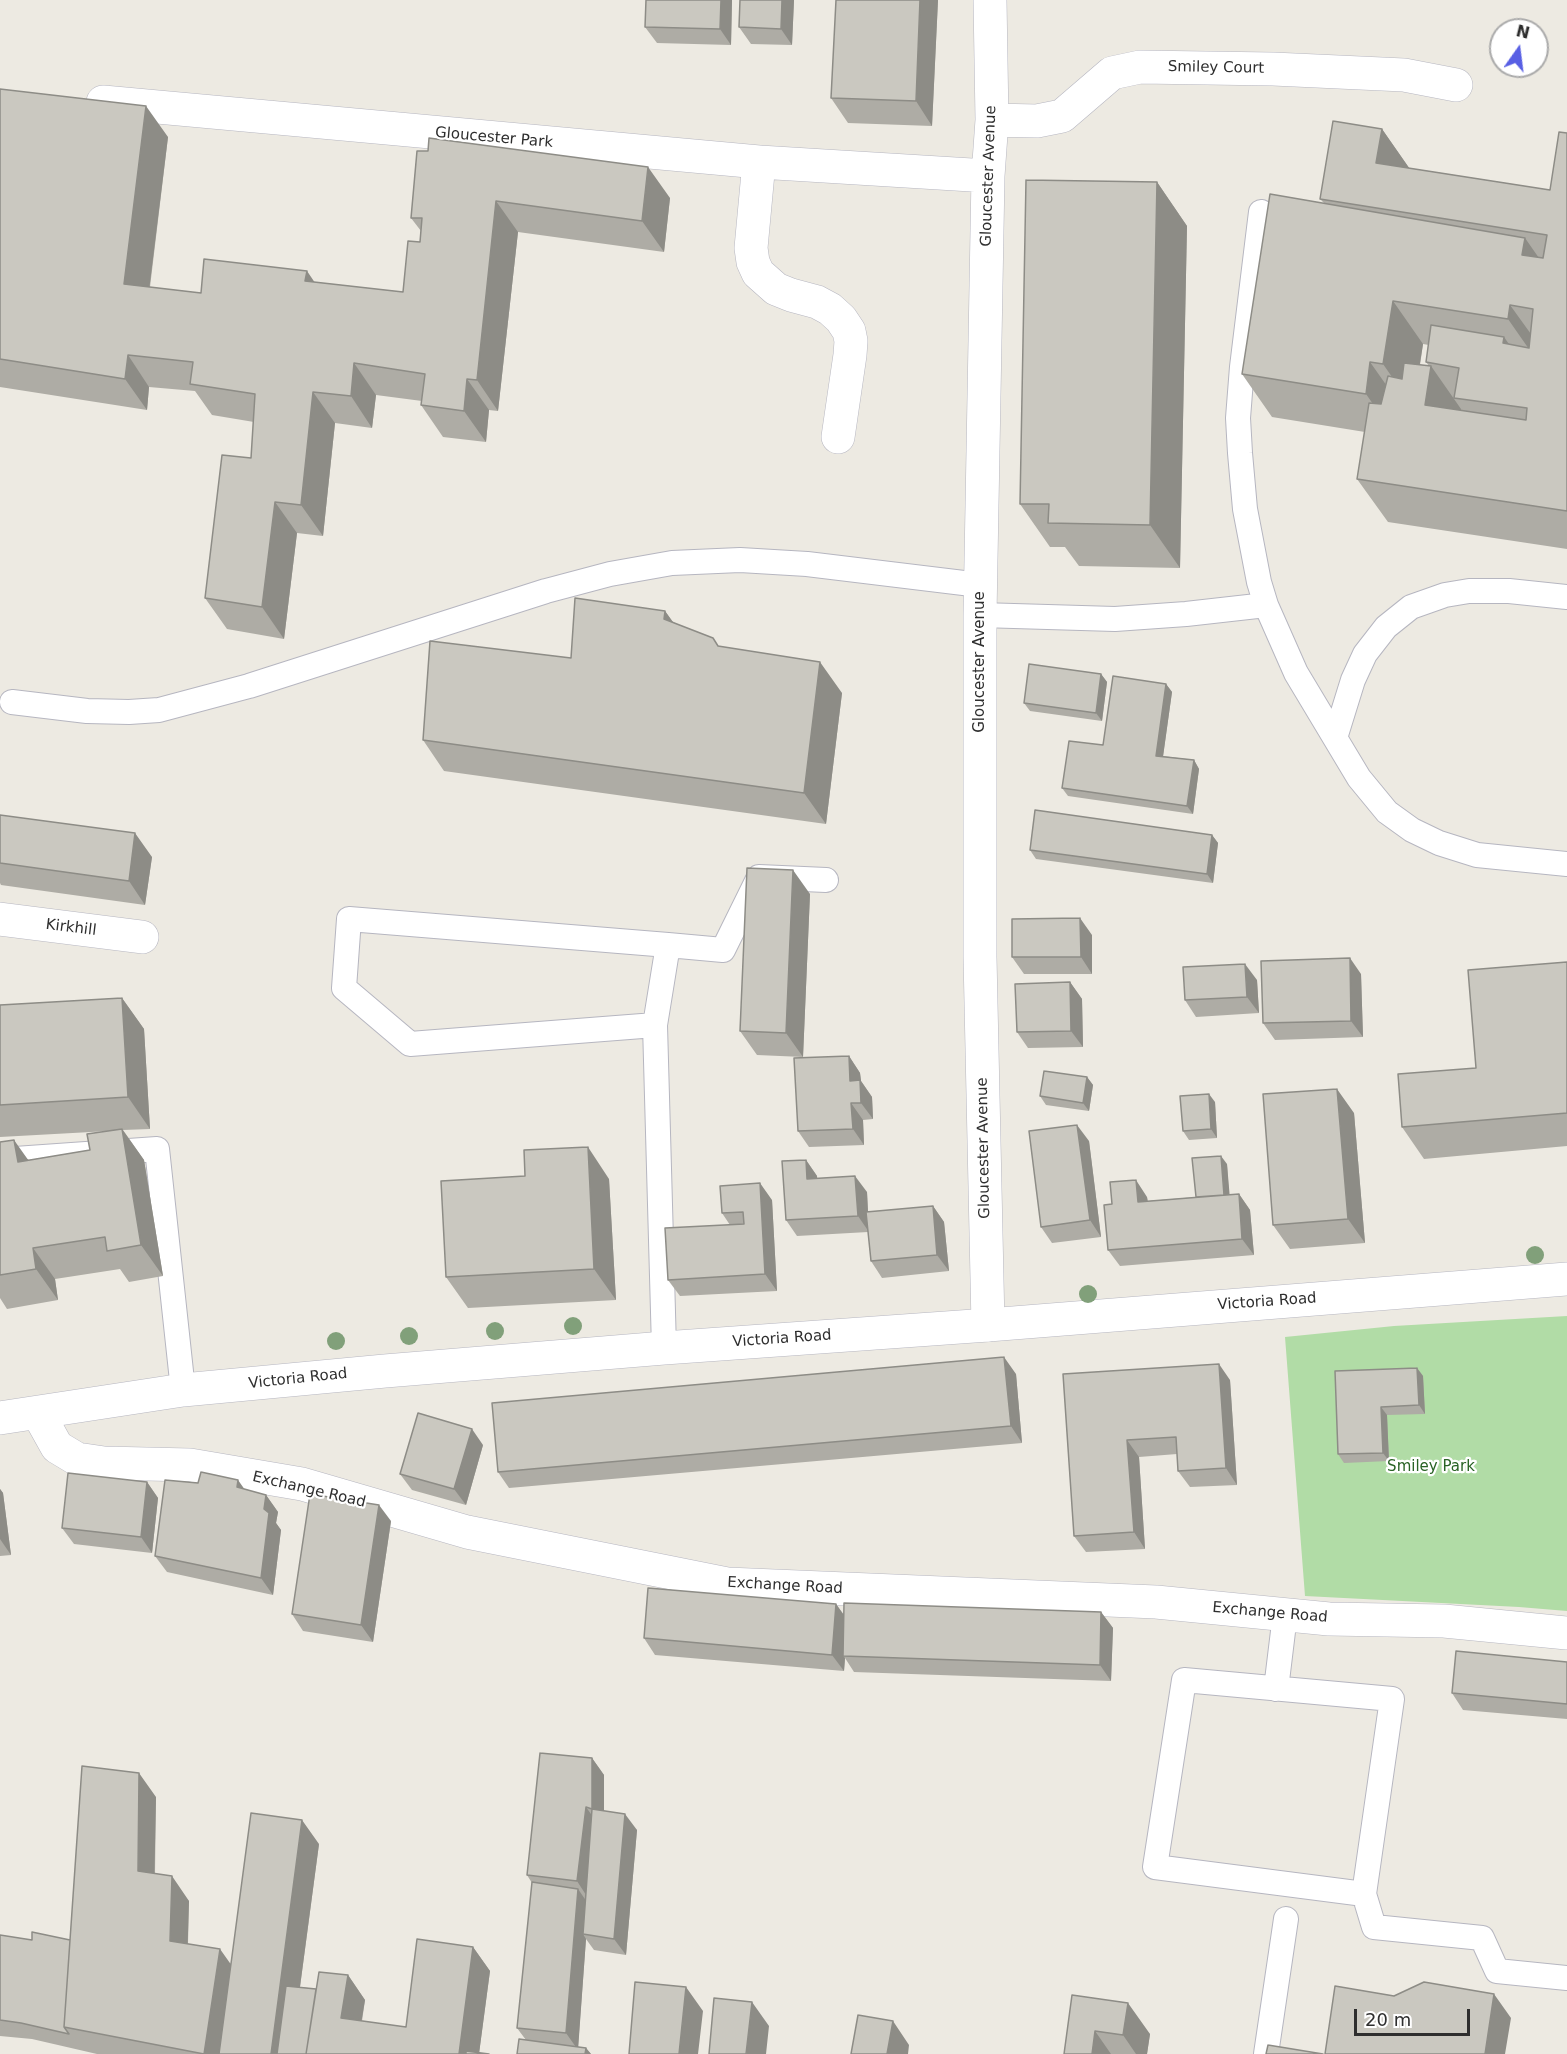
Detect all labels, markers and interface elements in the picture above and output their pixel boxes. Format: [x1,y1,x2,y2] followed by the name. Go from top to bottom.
[1489,18,1549,78] north arrow
[1514,21,1532,43] text: N
[1168,58,1264,78] street label: Smiley Court
[978,105,1000,247] street label: Gloucester Avenue
[434,124,554,152] street label: Gloucester Park
[971,591,989,733] street label: Gloucester Avenue
[45,916,97,940] street label: Kirkhill
[974,1077,994,1219] street label: Gloucester Avenue
[1217,1290,1317,1314] street label: Victoria Road
[732,1327,832,1351] street label: Victoria Road
[248,1365,348,1393] street label: Victoria Road
[1387,1458,1475,1476] park label: Smiley Park
[251,1468,367,1512] street label: Exchange Road
[727,1574,843,1598] street label: Exchange Road
[1212,1599,1328,1627] street label: Exchange Road
[1357,1997,1472,2035] scale bar
[1365,2009,1411,2030] text: 20 m

